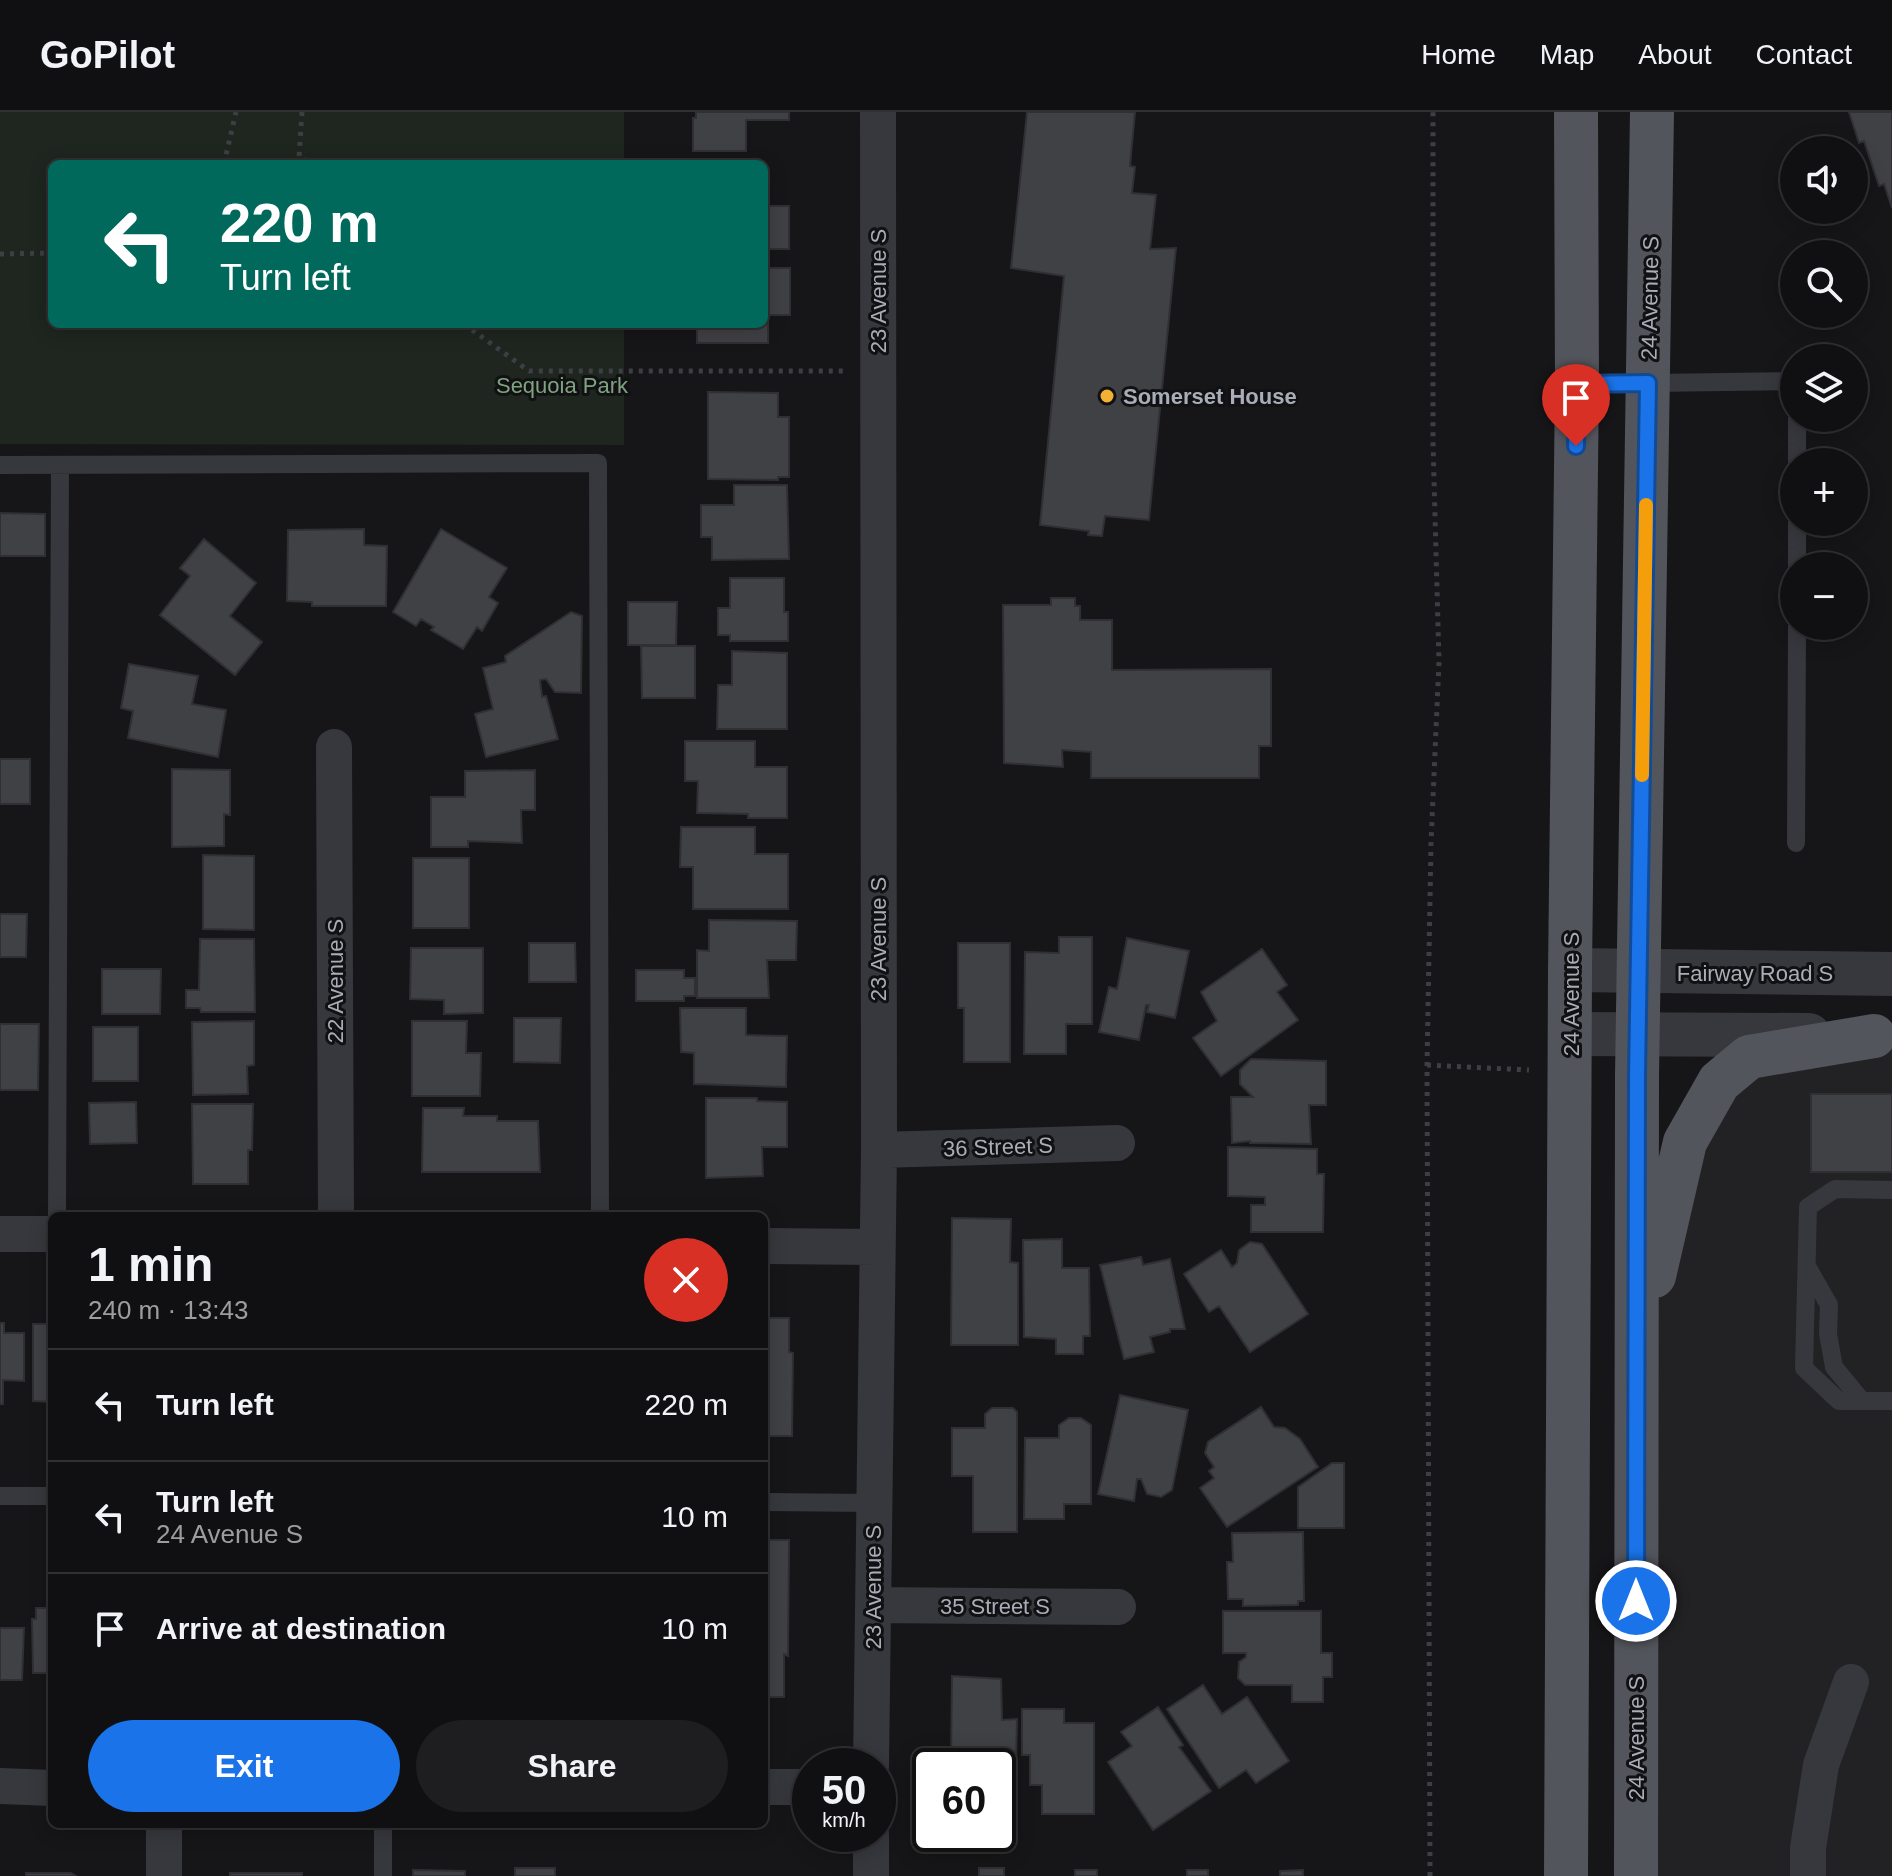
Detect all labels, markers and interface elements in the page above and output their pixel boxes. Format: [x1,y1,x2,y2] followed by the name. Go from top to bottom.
[40,34,175,76] text: GoPilot
[1421,39,1496,70] text: Home
[1540,39,1594,70] text: Map
[1638,39,1712,70] text: About
[1756,39,1852,70] text: Contact
[1780,136,1868,640] map controls
[1780,136,1868,224] button: sound
[220,191,379,254] text: 220 m
[88,192,192,296] icon: left
[866,229,891,353] street label: 23 Avenue S
[1636,236,1664,360] street label: 24 Avenue S
[1780,240,1868,328] button: search
[220,257,351,298] text: Turn left
[1780,344,1868,432] button: layers
[1542,364,1610,446] pin
[496,373,629,398] park label: Sequoia Park
[1554,376,1598,420] icon: arrive
[1123,384,1297,409] place label: Somerset House
[1098,387,1116,405] marker: Somerset House
[1780,448,1868,536] button: +
[1780,552,1868,640] button: −
[866,877,891,1001] street label: 23 Avenue S
[323,919,348,1043] street label: 22 Avenue S
[1559,932,1584,1056] street label: 24 Avenue S
[1677,961,1833,986] street label: Fairway Road S
[943,1133,1053,1161] street label: 36 Street S
[88,1238,213,1291] text: 1 min
[644,1238,728,1322] button: close
[88,1295,248,1325] text: 240 m · 13:43
[88,1383,132,1427] icon: left
[156,1388,274,1421] text: Turn left
[645,1388,728,1421] text: 220 m
[156,1485,274,1518] text: Turn left
[88,1495,132,1539] icon: left
[661,1500,728,1533] text: 10 m
[156,1519,303,1549] text: 24 Avenue S
[861,1525,886,1649] street label: 23 Avenue S
[1594,1559,1678,1643] position arrow
[940,1594,1050,1619] street label: 35 Street S
[88,1607,132,1651] icon: arrive
[156,1612,446,1645] text: Arrive at destination
[661,1612,728,1645] text: 10 m
[1624,1676,1649,1800] street label: 24 Avenue S
[88,1720,400,1812] button: Exit
[416,1720,728,1812] button: Share
[912,1748,1016,1852] speed limit sign: 60
[822,1768,866,1812] text: 50
[822,1809,866,1831] text: km/h

